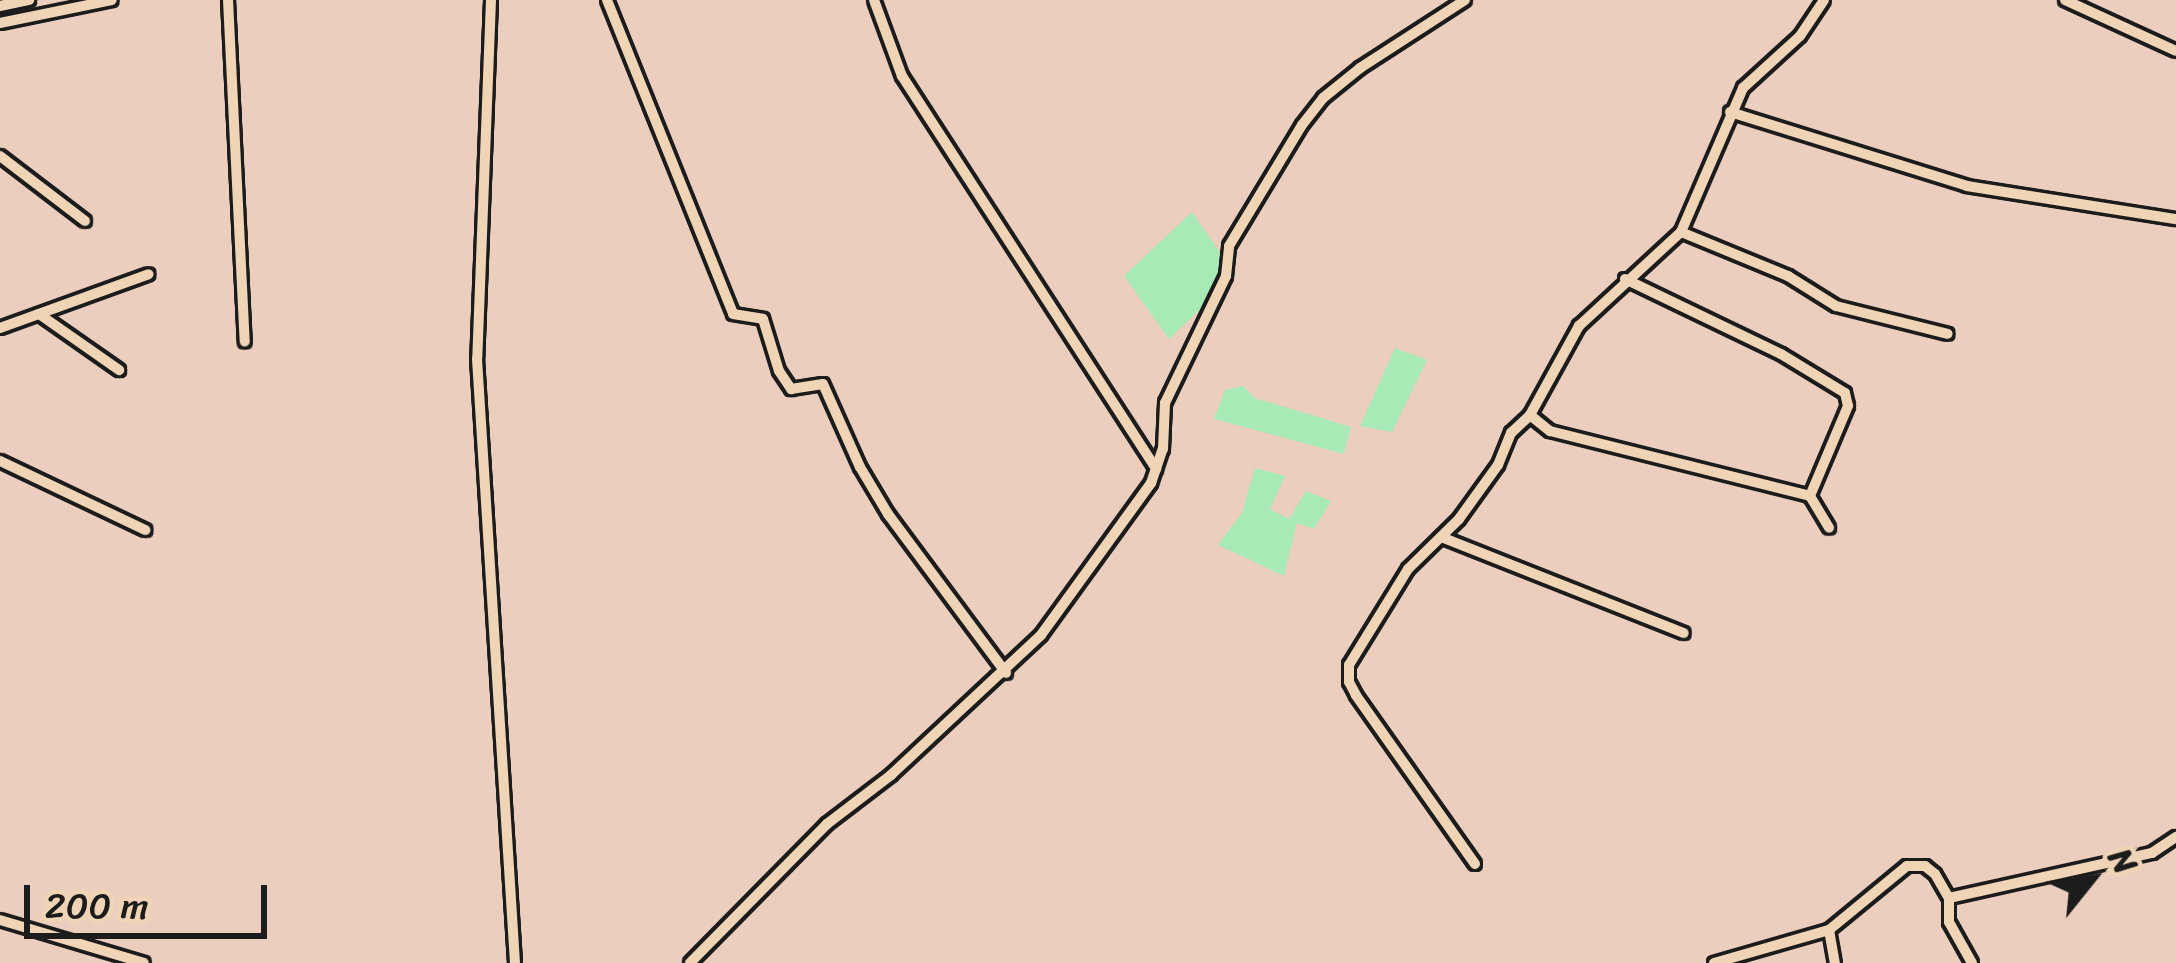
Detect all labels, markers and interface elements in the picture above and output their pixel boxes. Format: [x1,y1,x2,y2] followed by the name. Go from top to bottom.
[2032,819,2152,939] north arrow
[2092,837,2154,885] text: N
[30,861,273,935] scale bar
[45,874,148,938] text: 200 m

